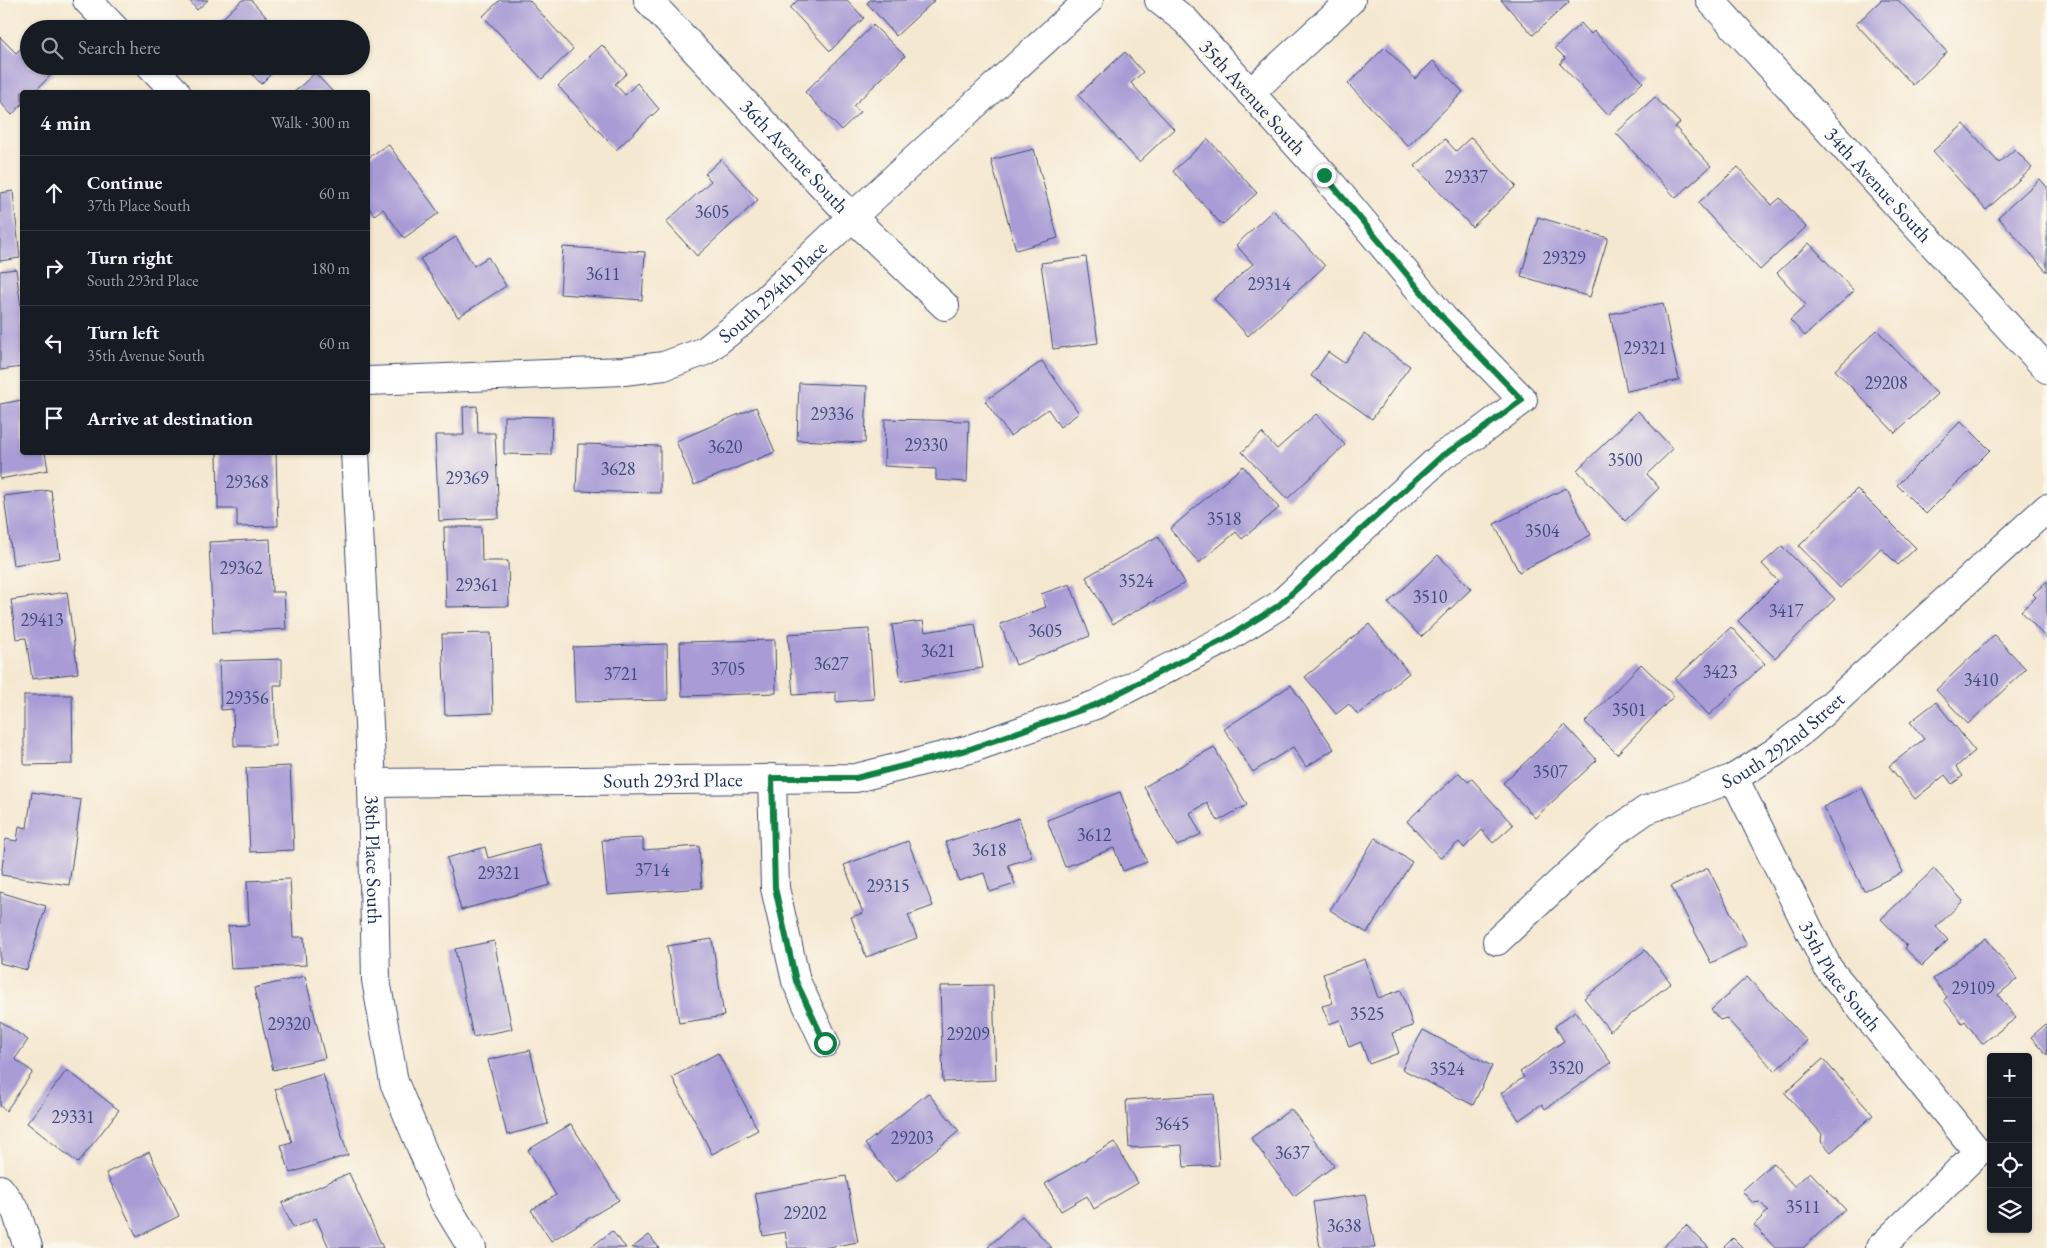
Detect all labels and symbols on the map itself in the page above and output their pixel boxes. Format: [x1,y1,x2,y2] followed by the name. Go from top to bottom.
[1194,33,1312,161] street label: 35th Avenue South
[735,93,855,219] street label: 36th Avenue South
[1819,121,1938,248] street label: 34th Avenue South
[1313,164,1336,187] route end
[1444,165,1488,188] house number: 29337
[695,200,729,223] house number: 3605
[713,235,832,349] street label: South 294th Place
[1542,246,1586,269] house number: 29329
[586,262,620,285] house number: 3611
[1247,272,1291,295] house number: 29314
[1623,336,1667,359] house number: 29321
[1864,371,1908,394] house number: 29208
[810,402,854,425] house number: 29336
[904,433,948,456] house number: 29330
[708,435,743,458] house number: 3620
[1608,448,1643,471] house number: 3500
[601,457,635,480] house number: 3628
[445,466,489,489] house number: 29369
[225,470,269,493] house number: 29368
[1207,507,1241,530] house number: 3518
[1525,519,1560,542] house number: 3504
[219,556,263,579] house number: 29362
[1119,569,1154,592] house number: 3524
[455,573,499,596] house number: 29361
[1413,585,1448,608] house number: 3510
[1769,599,1804,622] house number: 3417
[20,608,64,631] house number: 29413
[1028,619,1062,642] house number: 3605
[921,639,955,662] house number: 3621
[814,652,849,675] house number: 3627
[711,657,745,680] house number: 3705
[1703,660,1737,683] house number: 3423
[604,662,638,685] house number: 3721
[1964,668,1999,691] house number: 3410
[225,686,269,709] house number: 29356
[1718,686,1851,794] street label: South 292nd Street
[1612,698,1646,721] house number: 3501
[1533,760,1568,783] house number: 3507
[603,766,743,794] street label: South 293rd Place
[359,795,388,925] street label: 38th Place South
[1077,823,1112,846] house number: 3612
[972,838,1006,861] house number: 3618
[635,858,670,881] house number: 3714
[477,861,521,884] house number: 29321
[866,874,910,897] house number: 29315
[1793,916,1887,1037] street label: 35th Place South
[1951,976,1995,999] house number: 29109
[1350,1002,1384,1025] house number: 3525
[267,1012,311,1035] house number: 29320
[946,1022,990,1045] house number: 29209
[814,1032,837,1055] route start
[1549,1056,1584,1079] house number: 3520
[1430,1057,1465,1080] house number: 3524
[51,1105,95,1128] house number: 29331
[1155,1112,1189,1135] house number: 3645
[890,1126,934,1149] house number: 29203
[1275,1141,1310,1164] house number: 3637
[1786,1195,1820,1218] house number: 3511
[783,1201,827,1224] house number: 29202
[1327,1214,1361,1237] house number: 3638

